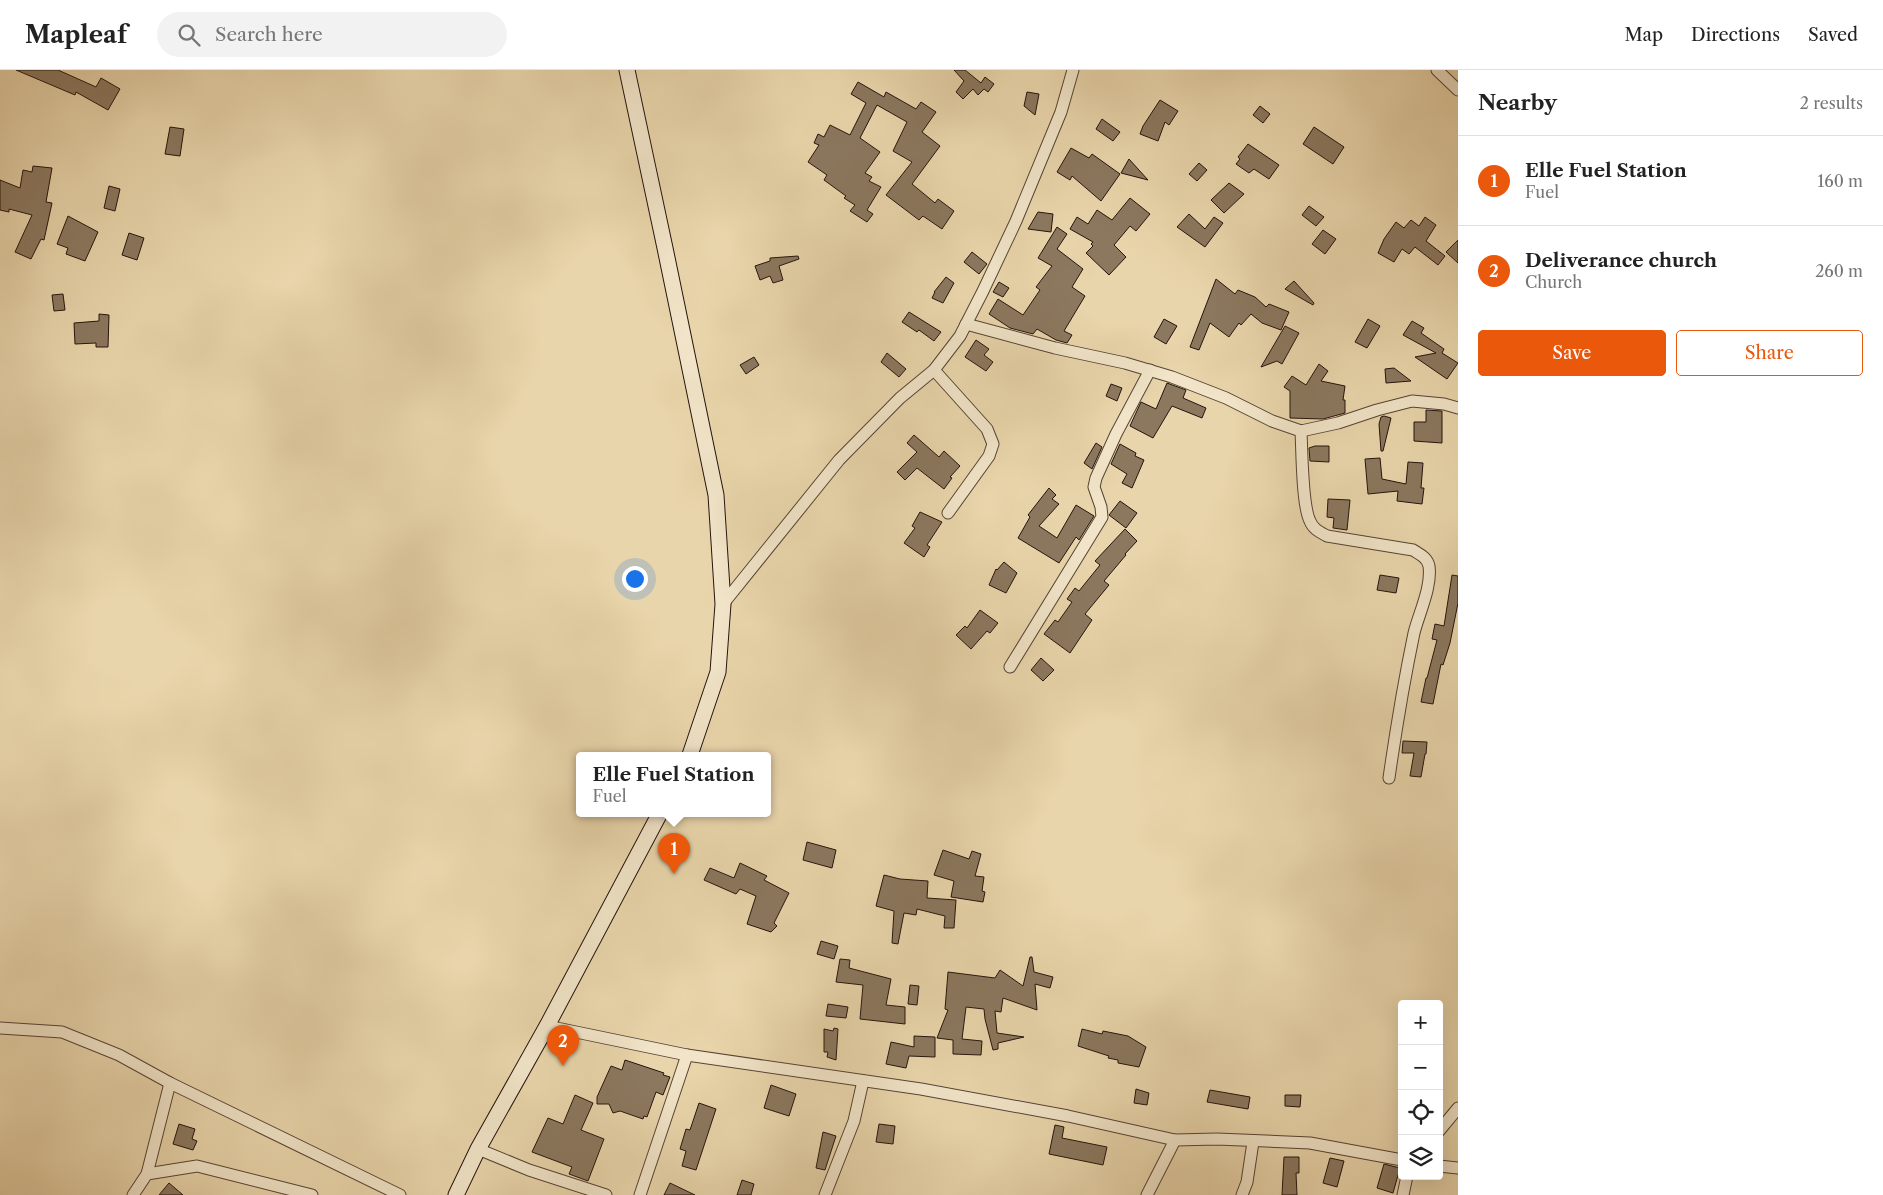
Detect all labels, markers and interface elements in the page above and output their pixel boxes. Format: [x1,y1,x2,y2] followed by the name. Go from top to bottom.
[157,12,507,57] search box
[25,20,127,49] text: Mapleaf
[175,21,203,49] icon: search
[215,23,323,46] text: Search here
[1624,24,1663,46] text: Map
[1691,24,1780,46] text: Directions
[1808,24,1858,46] text: Saved
[1478,90,1557,115] text: Nearby
[1800,93,1863,113] text: 2 results
[1525,159,1687,182] text: Elle Fuel Station
[1490,171,1498,191] text: 1
[1818,171,1863,191] text: 160 m
[1525,182,1559,202] text: Fuel
[1525,249,1717,272] text: Deliverance church
[1489,261,1499,281] text: 2
[1815,261,1863,281] text: 260 m
[1525,272,1582,292] text: Church
[1478,330,1666,376] button: Save
[1676,330,1863,376] button: Share
[622,566,648,592] your location
[576,752,771,817] popup
[593,763,754,786] text: Elle Fuel Station
[593,786,627,806] text: Fuel
[658,833,690,874] pin: 1
[1398,1000,1443,1180] map controls
[1398,1000,1443,1045] button: +
[547,1025,579,1066] pin: 2
[1398,1045,1443,1090] button: −
[1398,1090,1443,1135] button: locate
[1398,1135,1443,1180] button: layers

